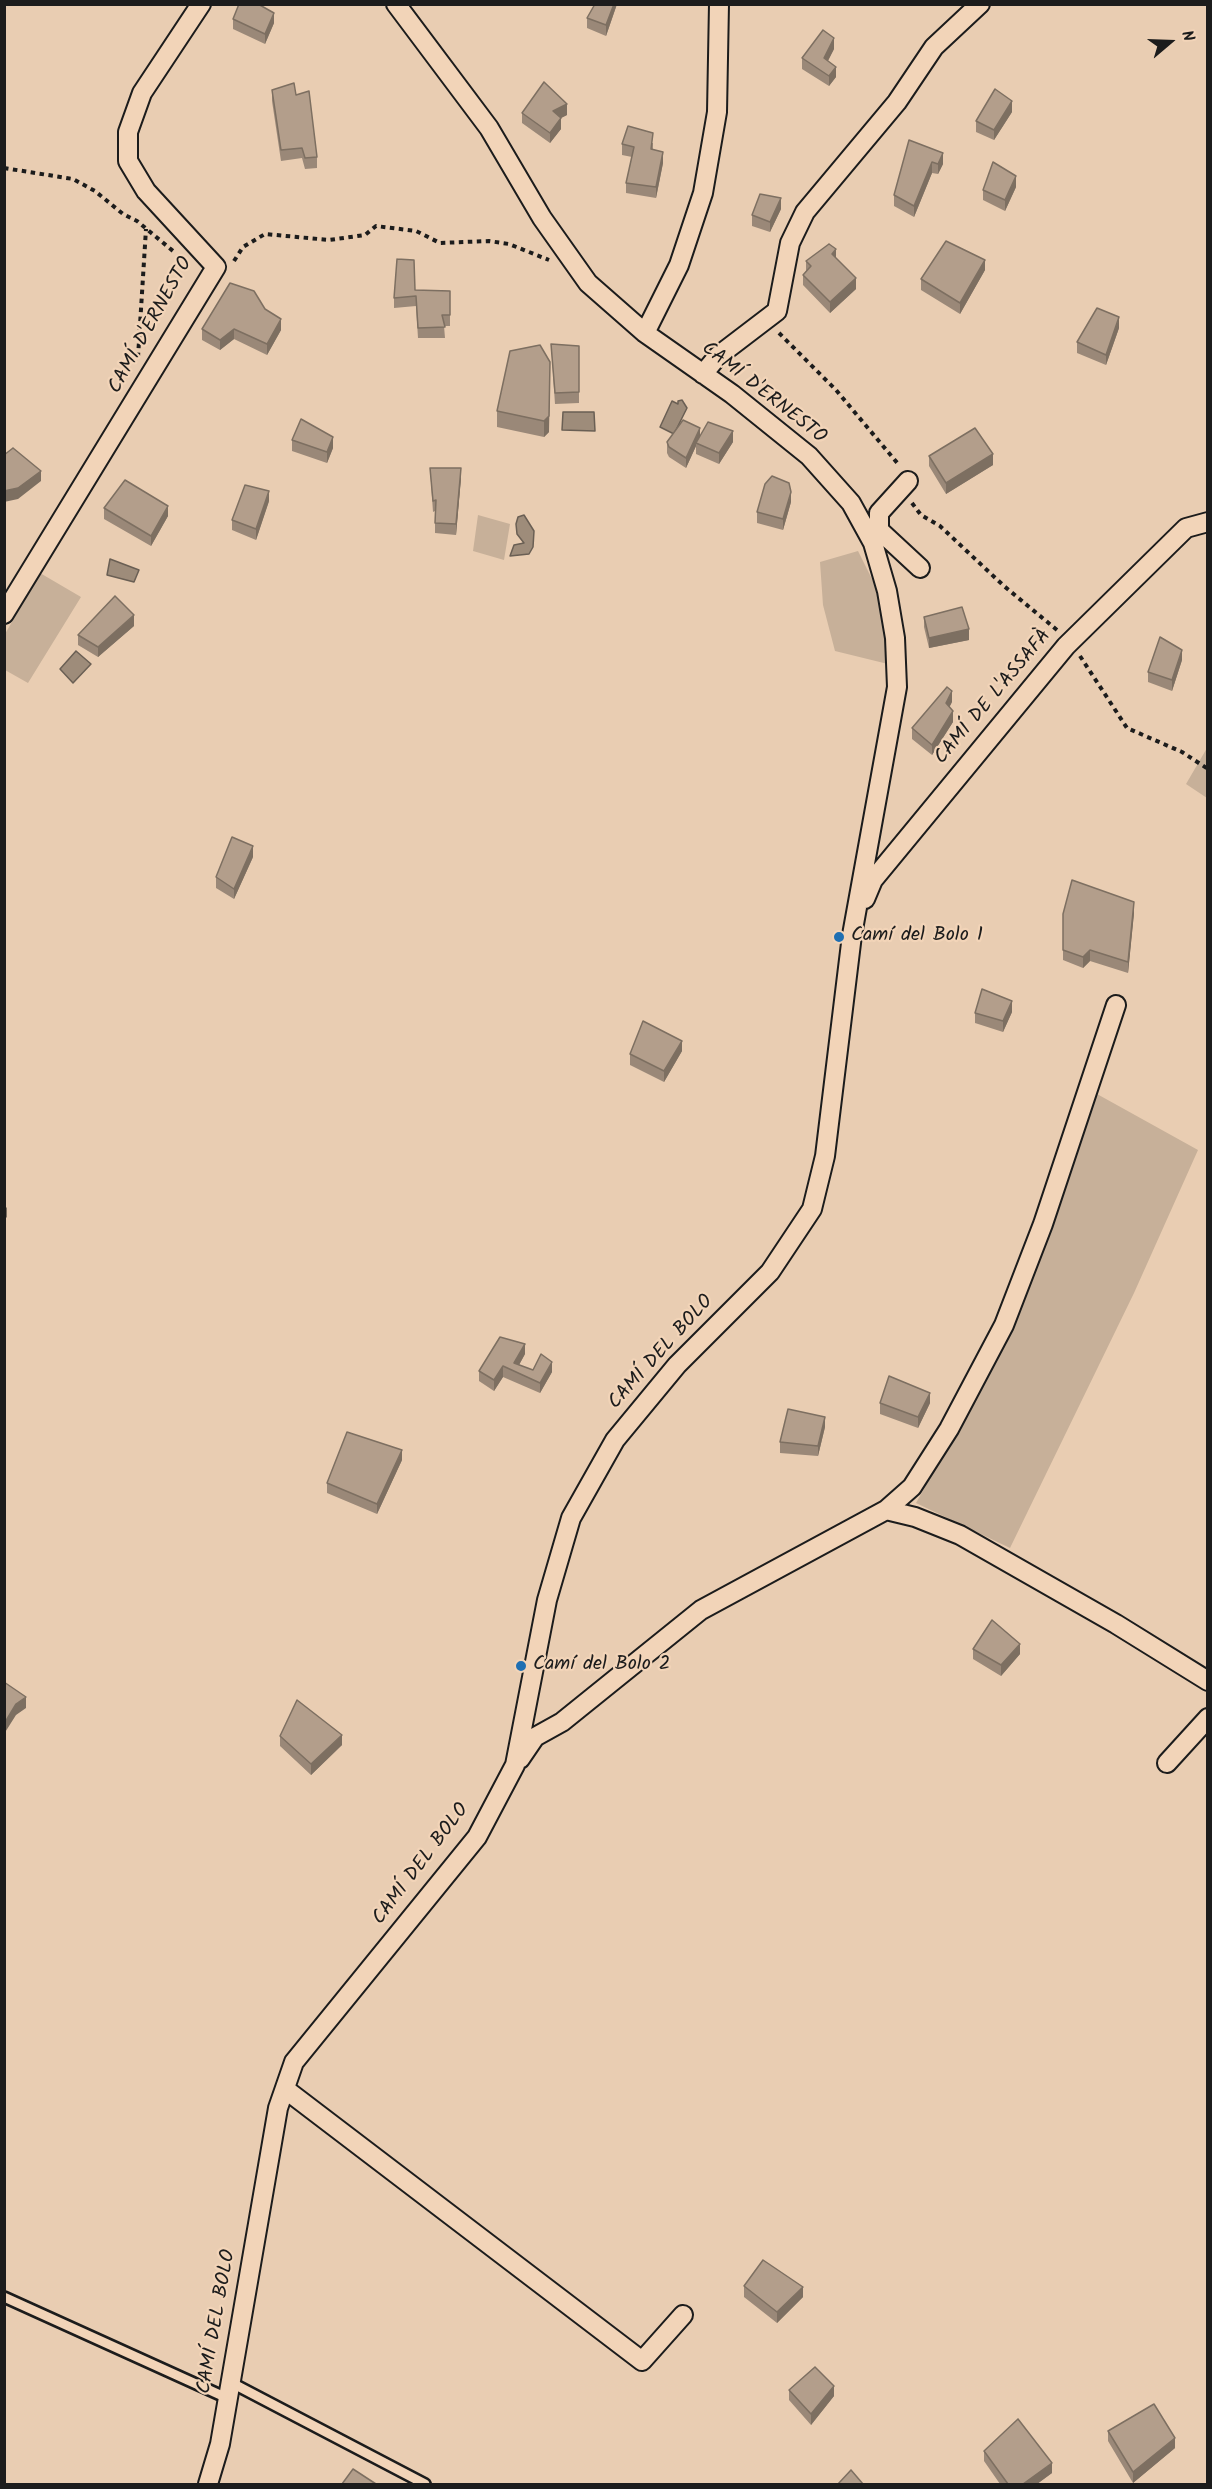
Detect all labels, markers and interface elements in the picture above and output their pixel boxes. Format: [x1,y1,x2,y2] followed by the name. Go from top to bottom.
[1140,12,1200,72] north arrow
[1174,27,1201,45] text: N
[105,254,199,398] street label: CAMÍ D'ERNESTO
[696,338,830,450] street label: CAMÍ D'ERNESTO
[931,626,1057,770] street label: CAMÍ DE L'ASSAFÀ
[851,925,983,949] place label: Camí del Bolo 1
[832,930,846,944] marker: Camí del Bolo 1
[604,1291,720,1415] street label: CAMÍ DEL BOLO
[533,1654,670,1678] place label: Camí del Bolo 2
[514,1659,528,1673] marker: Camí del Bolo 2
[369,1800,475,1930] street label: CAMÍ DEL BOLO
[194,2248,242,2396] street label: CAMÍ DEL BOLO

